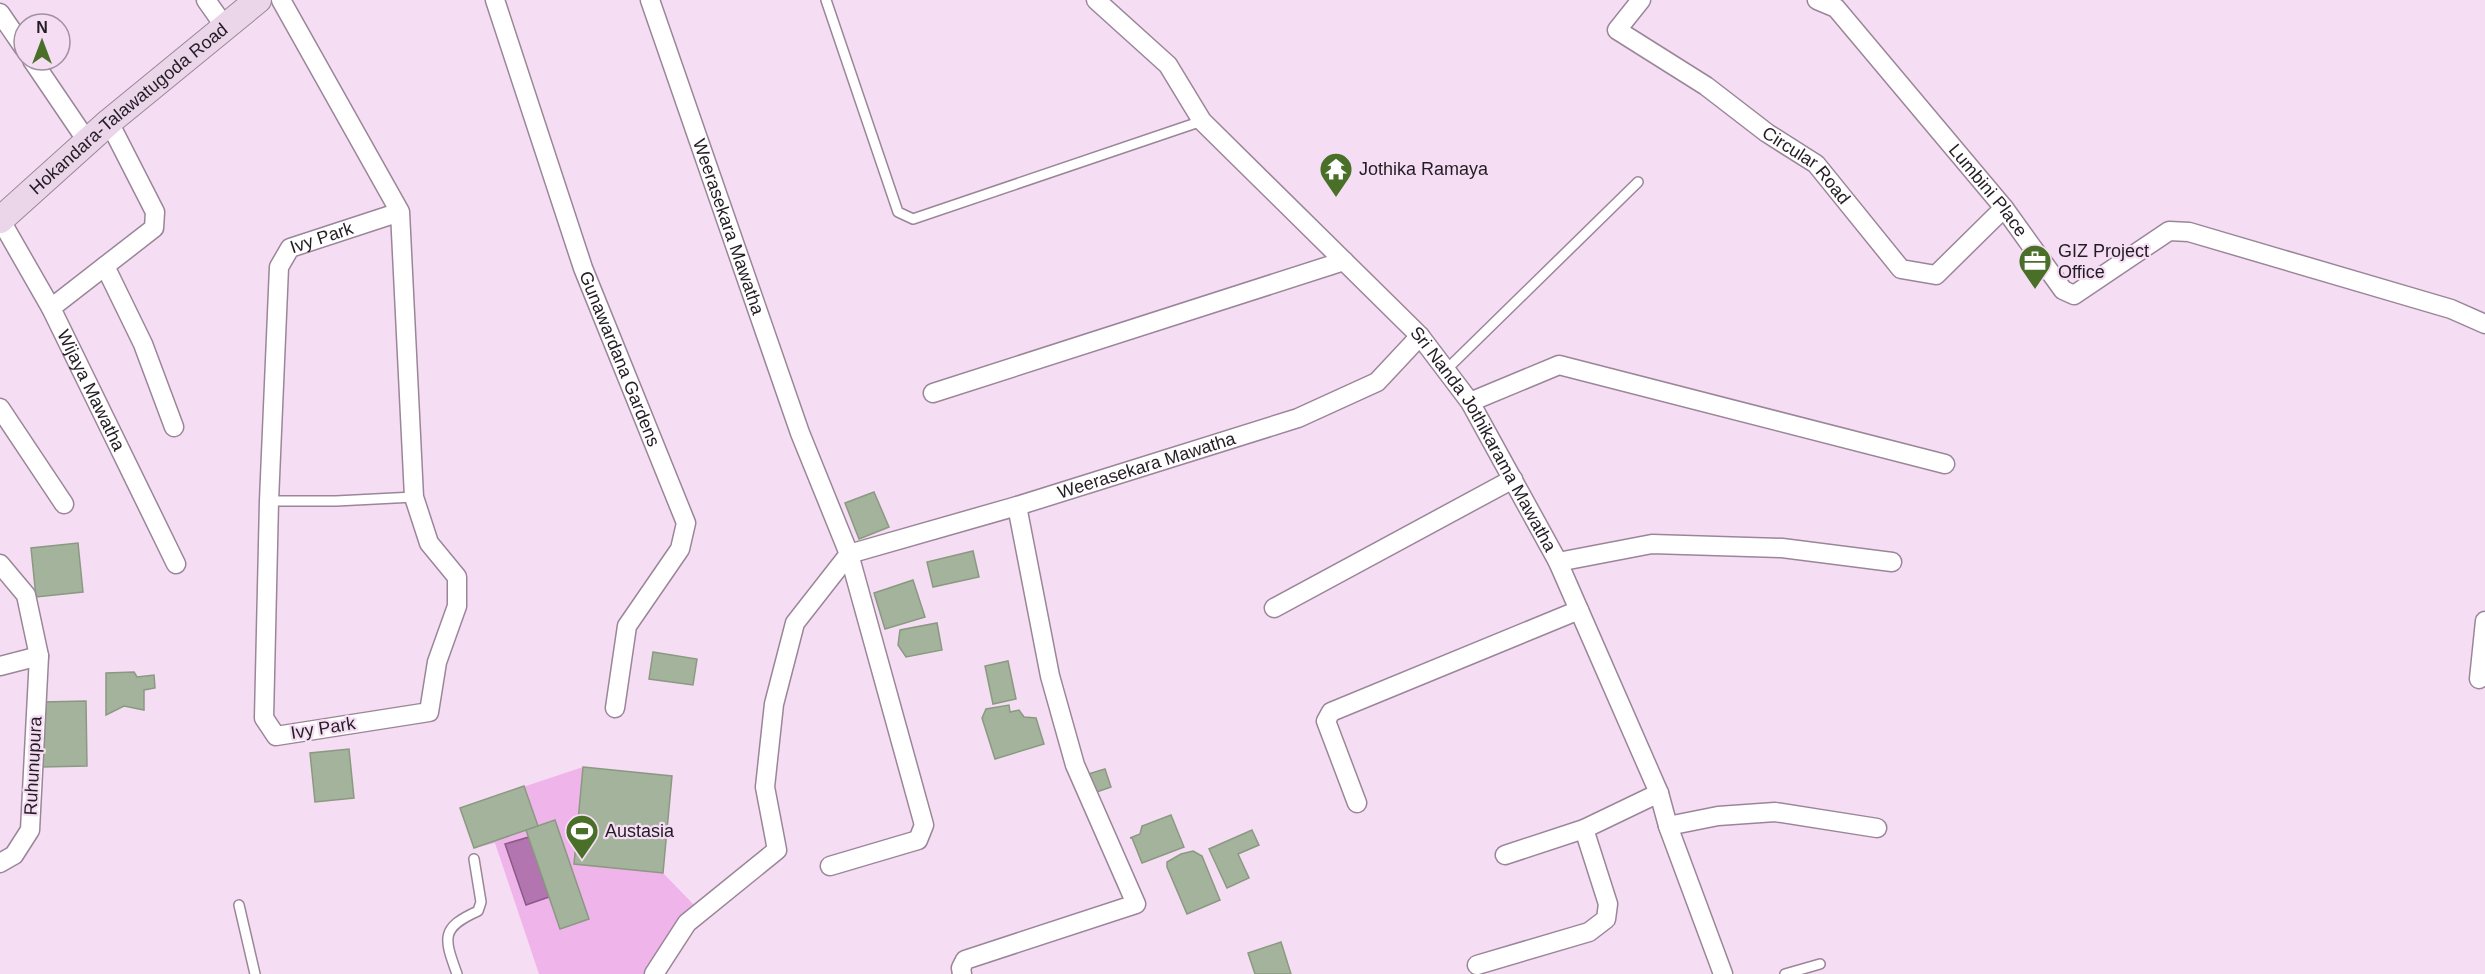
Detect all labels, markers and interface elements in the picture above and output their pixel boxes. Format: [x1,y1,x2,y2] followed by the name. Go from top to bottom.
[12,12,72,72] north arrow
[26,19,231,198] street label: Hokandara-Talawatugoda Road
[36,19,48,36] text: N
[1759,123,1854,208] street label: Circular Road
[689,136,769,318] street label: Weerasekara Mawatha
[1945,140,2031,240] street label: Lumbini Place
[1318,151,1354,198] temple icon: Jothika Ramaya
[1359,159,1489,179] place label: Jothika Ramaya
[288,218,357,257] street label: Ivy Park
[2058,241,2149,282] place label: GIZ Project Office
[2017,243,2053,290] office icon: GIZ Project Office
[575,268,664,449] street label: Gunawardana Gardens
[1406,322,1561,556] street label: Sri Nanda Jothikarama Mawatha
[53,326,130,455] street label: Wijaya Mawatha
[1055,428,1239,503] street label: Weerasekara Mawatha
[289,713,358,743] street label: Ivy Park
[20,715,46,816] street label: Ruhunupura
[564,813,600,860] sports icon: Austasia
[605,821,675,841] place label: Austasia

